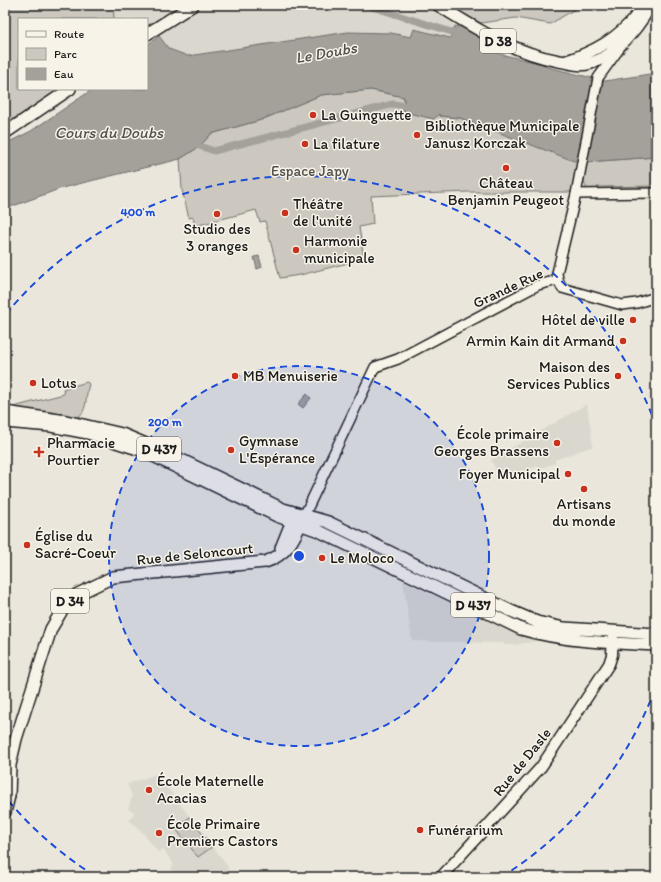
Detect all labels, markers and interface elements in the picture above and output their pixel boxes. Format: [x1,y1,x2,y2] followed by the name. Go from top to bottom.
[18,18,148,90] legend
[54,27,84,41] text: Route
[480,29,516,53] road number: D 38
[294,38,359,67] water label: Le Doubs
[54,47,77,61] text: Parc
[54,67,74,81] text: Eau
[321,106,412,124] place label: La Guinguette
[308,110,318,120] marker: La Guinguette
[425,117,579,152] place label: Bibliothèque Municipale Janusz Korczak
[55,123,164,142] water label: Cours du Doubs
[412,130,422,140] marker: Bibliothèque Municipale Janusz Korczak
[313,135,380,153] place label: La filature
[300,139,310,149] marker: La filature
[271,162,349,180] park label: Espace Japy
[501,163,511,173] marker: Château Benjamin Peugeot
[448,174,565,209] place label: Château Benjamin Peugeot
[293,195,352,230] place label: Théâtre de l'unité
[121,205,156,219] text: 400 m
[280,208,290,218] marker: Théâtre de l'unité
[212,209,222,219] marker: Studio des 3 oranges
[183,220,251,255] place label: Studio des 3 oranges
[304,232,375,267] place label: Harmonie municipale
[291,245,301,255] marker: Harmonie municipale
[470,264,546,312] street label: Grande Rue
[542,311,625,329] place label: Hôtel de ville
[628,315,638,325] marker: Hôtel de ville
[466,332,616,350] place label: Armin Kain dit Armand
[618,336,628,346] marker: Armin Kain dit Armand
[507,358,610,393] place label: Maison des Services Publics
[243,367,338,385] place label: MB Menuiserie
[230,371,240,381] marker: MB Menuiserie
[613,371,623,381] marker: Maison des Services Publics
[41,374,77,392] place label: Lotus
[28,378,38,388] marker: Lotus
[148,415,183,429] text: 200 m
[434,425,549,460] place label: École primaire Georges Brassens
[239,432,315,467] place label: Gymnase L'Espérance
[47,434,115,469] place label: Pharmacie Pourtier
[137,437,181,461] road number: D 437
[552,438,562,448] marker: École primaire Georges Brassens
[226,445,236,455] marker: Gymnase L'Espérance
[34,447,44,457] marker: Pharmacie Pourtier
[459,465,561,483] place label: Foyer Municipal
[563,469,573,479] marker: Foyer Municipal
[579,484,589,494] marker: Artisans du monde
[552,495,616,530] place label: Artisans du monde
[35,527,116,562] place label: Église du Sacré-Coeur
[136,539,254,569] street label: Rue de Seloncourt
[22,540,32,550] marker: Église du Sacré-Coeur
[292,549,306,563] centre of rings
[330,549,394,567] place label: Le Moloco
[317,553,327,563] marker: Le Moloco
[51,589,89,613] road number: D 34
[451,593,495,617] road number: D 437
[489,724,555,800] street label: Rue de Dasle
[157,772,264,807] place label: École Maternelle Acacias
[144,785,154,795] marker: École Maternelle Acacias
[167,815,278,850] place label: École Primaire Premiers Castors
[428,821,504,839] place label: Funérarium
[415,825,425,835] marker: Funérarium
[154,828,164,838] marker: École Primaire Premiers Castors

